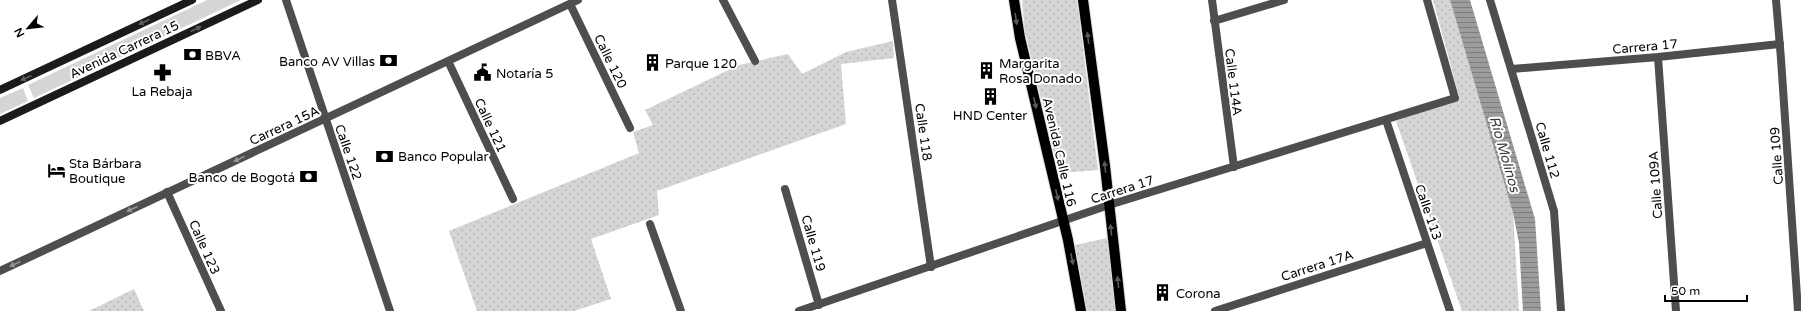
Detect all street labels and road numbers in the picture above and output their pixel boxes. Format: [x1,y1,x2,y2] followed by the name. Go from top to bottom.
[67,18,182,82] street label: Avenida Carrera 15
[590,32,630,91] street label: Calle 120
[1612,36,1678,58] street label: Carrera 17
[1221,48,1245,117] street label: Calle 114A
[471,96,510,155] street label: Calle 121
[1039,96,1079,208] street label: Avenida Calle 116
[911,102,935,162] street label: Calle 118
[247,103,322,149] street label: Carrera 15A
[1531,120,1563,180] street label: Calle 112
[331,122,365,182] street label: Calle 122
[1767,126,1787,185] street label: Calle 109
[1646,150,1666,219] street label: Calle 109A
[1089,172,1156,208] street label: Carrera 17
[1411,182,1445,242] street label: Calle 113
[797,213,829,273] street label: Calle 119
[185,218,223,277] street label: Calle 123
[1279,247,1356,285] street label: Carrera 17A

